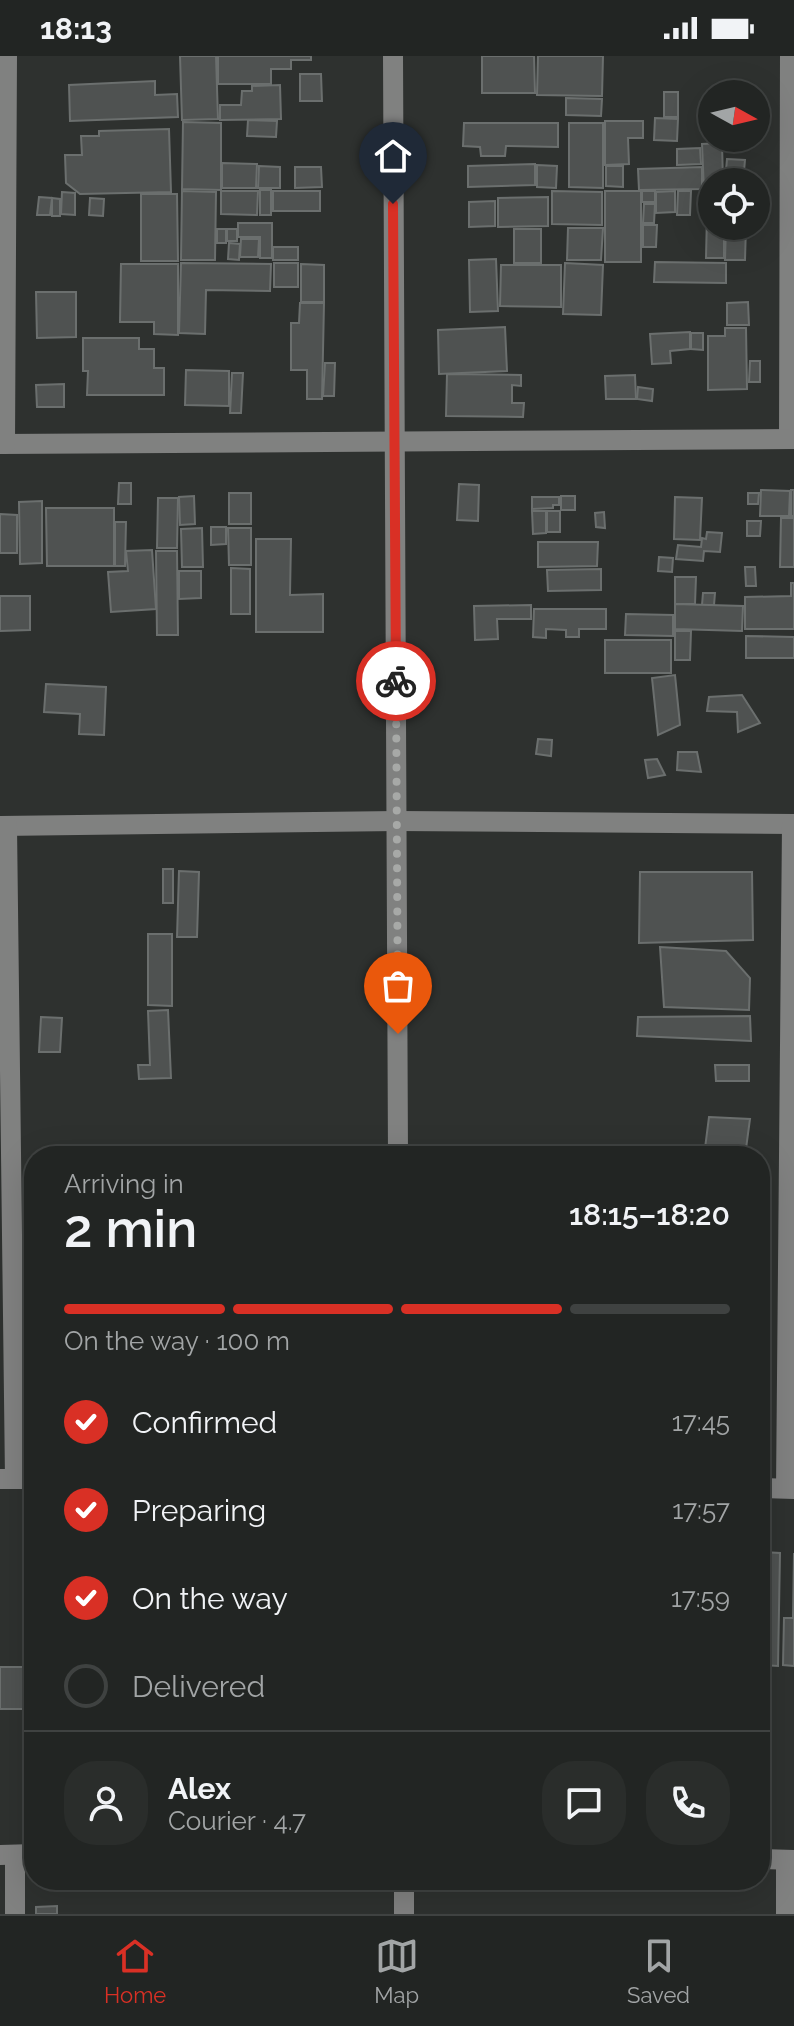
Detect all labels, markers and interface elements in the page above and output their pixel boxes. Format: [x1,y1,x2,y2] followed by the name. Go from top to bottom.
[40,11,112,46] text: 18:13
[698,80,770,152] north arrow
[698,80,770,240] map controls
[359,122,427,204] pin
[371,134,415,178] icon: home
[698,168,770,240] button: locate
[356,641,436,721] courier
[374,659,418,703] icon: bike
[364,952,432,1034] pin
[376,964,420,1008] icon: bag
[64,1169,184,1199] text: Arriving in
[569,1197,730,1232] text: 18:15–18:20
[64,1198,197,1259] text: 2 min
[64,1326,290,1356] text: On the way · 100 m
[64,1400,108,1444] icon: check
[132,1405,277,1440] text: Confirmed
[672,1407,730,1437] text: 17:45
[64,1488,108,1532] icon: check
[132,1493,266,1528] text: Preparing
[672,1495,730,1525] text: 17:57
[64,1576,108,1620] icon: check
[132,1581,288,1616] text: On the way
[671,1583,730,1613] text: 17:59
[132,1669,265,1704] text: Delivered
[64,1761,148,1845] button: person
[542,1761,626,1845] button: chat
[646,1761,730,1845] button: phone
[168,1771,231,1806] text: Alex
[168,1806,306,1836] text: Courier · 4.7
[104,1934,166,2008] tab: Home
[374,1934,419,2008] tab: Map
[627,1934,690,2008] tab: Saved

